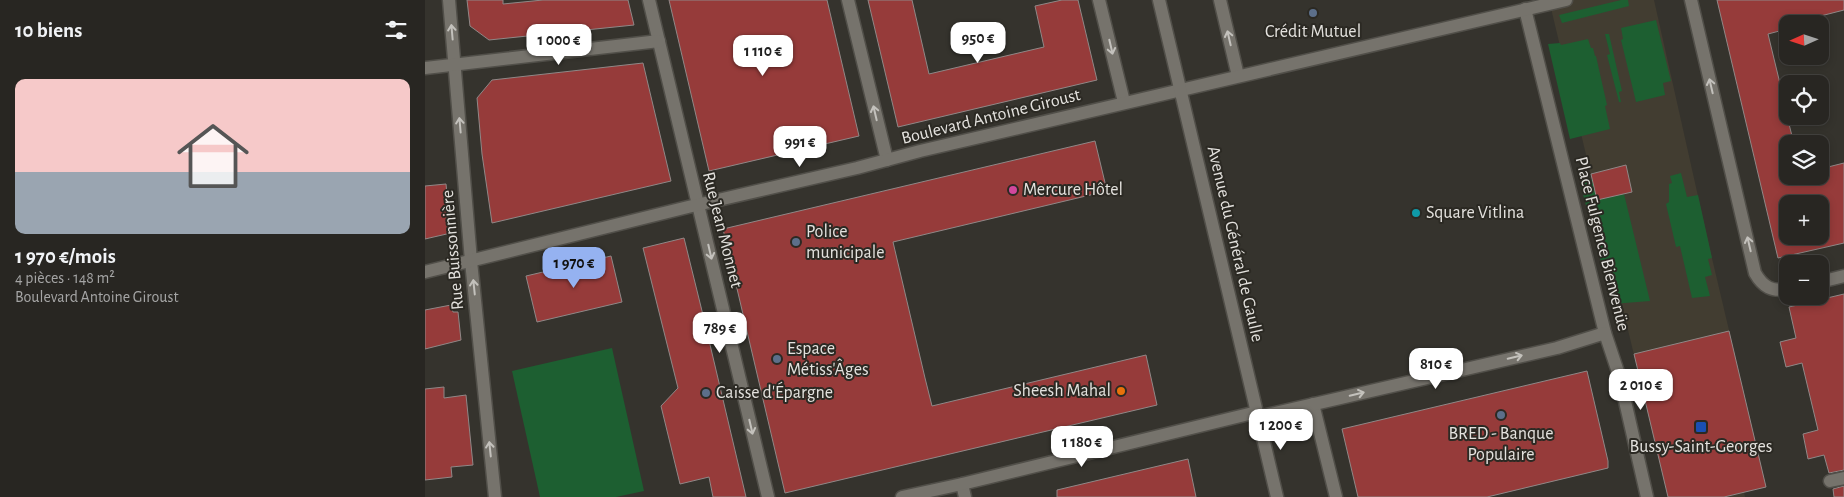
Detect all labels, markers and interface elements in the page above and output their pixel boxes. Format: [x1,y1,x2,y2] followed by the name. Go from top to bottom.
[1307,7,1319,19] marker: Crédit Mutuel
[1779,15,1829,65] north arrow
[1779,15,1829,305] map controls
[382,16,410,44] icon: filters
[15,20,82,41] text: 10 biens
[943,22,1013,64] pin: 950 €
[513,23,605,66] pin: 1 000 €
[1265,23,1361,41] place label: Crédit Mutuel
[447,24,457,40] one-way arrow
[962,30,994,46] text: 950 €
[1224,30,1233,46] one-way arrow
[537,32,581,48] text: 1 000 €
[717,34,809,77] pin: 1 110 €
[1107,39,1116,55] one-way arrow
[744,43,782,59] text: 1 110 €
[1779,75,1829,125] button: locate
[1706,79,1715,95] one-way arrow
[900,86,1083,148] street label: Boulevard Antoine Giroust
[870,106,879,122] one-way arrow
[168,111,258,201] icon: home
[455,117,465,133] one-way arrow
[765,126,835,168] pin: 991 €
[784,134,816,150] text: 991 €
[1779,135,1829,185] button: layers
[1204,144,1266,344] street label: Avenue du Général de Gaulle
[1572,155,1632,333] street label: Place Fulgence Bienvenüe
[699,170,745,290] street label: Rue Jean Monnet
[1023,181,1123,199] place label: Mercure Hôtel
[1007,184,1019,196] marker: Mercure Hôtel
[439,189,467,311] street label: Rue Buissonnière
[1779,195,1829,245] button: +
[1426,204,1524,222] place label: Square Vitlina
[1410,207,1422,219] marker: Square Vitlina
[806,223,885,262] place label: Police municipale
[790,236,802,248] marker: Police municipale
[1744,237,1753,253] one-way arrow
[706,244,715,260] one-way arrow
[15,246,116,267] text: 1 970 €/mois
[528,246,620,289] pin: 1 970 €
[553,255,595,271] text: 1 970 €
[1779,255,1829,305] button: −
[15,270,115,286] text: 4 pièces · 148 m²
[469,279,479,295] one-way arrow
[15,289,179,305] text: Boulevard Antoine Giroust
[685,312,755,354] pin: 789 €
[704,320,736,336] text: 789 €
[787,340,869,379] place label: Espace Métiss'Âges
[1401,348,1471,390] pin: 810 €
[1507,352,1523,361] one-way arrow
[771,353,783,365] marker: Espace Métiss'Âges
[1420,356,1452,372] text: 810 €
[1595,368,1687,411] pin: 2 010 €
[1620,377,1662,393] text: 2 010 €
[716,381,833,402] place label: Caisse d'Épargne
[1013,382,1111,400] place label: Sheesh Mahal
[1115,385,1127,397] marker: Sheesh Mahal
[700,387,712,399] marker: Caisse d'Épargne
[1349,389,1365,398] one-way arrow
[1235,408,1327,451] pin: 1 200 €
[1495,409,1507,421] marker: BRED - Banque Populaire
[1260,417,1302,433] text: 1 200 €
[747,419,756,435] one-way arrow
[1694,420,1708,434] marker: Bussy-Saint-Georges
[1448,425,1554,464] place label: BRED - Banque Populaire
[1036,426,1128,468] pin: 1 180 €
[1062,434,1102,450] text: 1 180 €
[1630,438,1772,456] place label: Bussy-Saint-Georges
[485,441,495,457] one-way arrow

